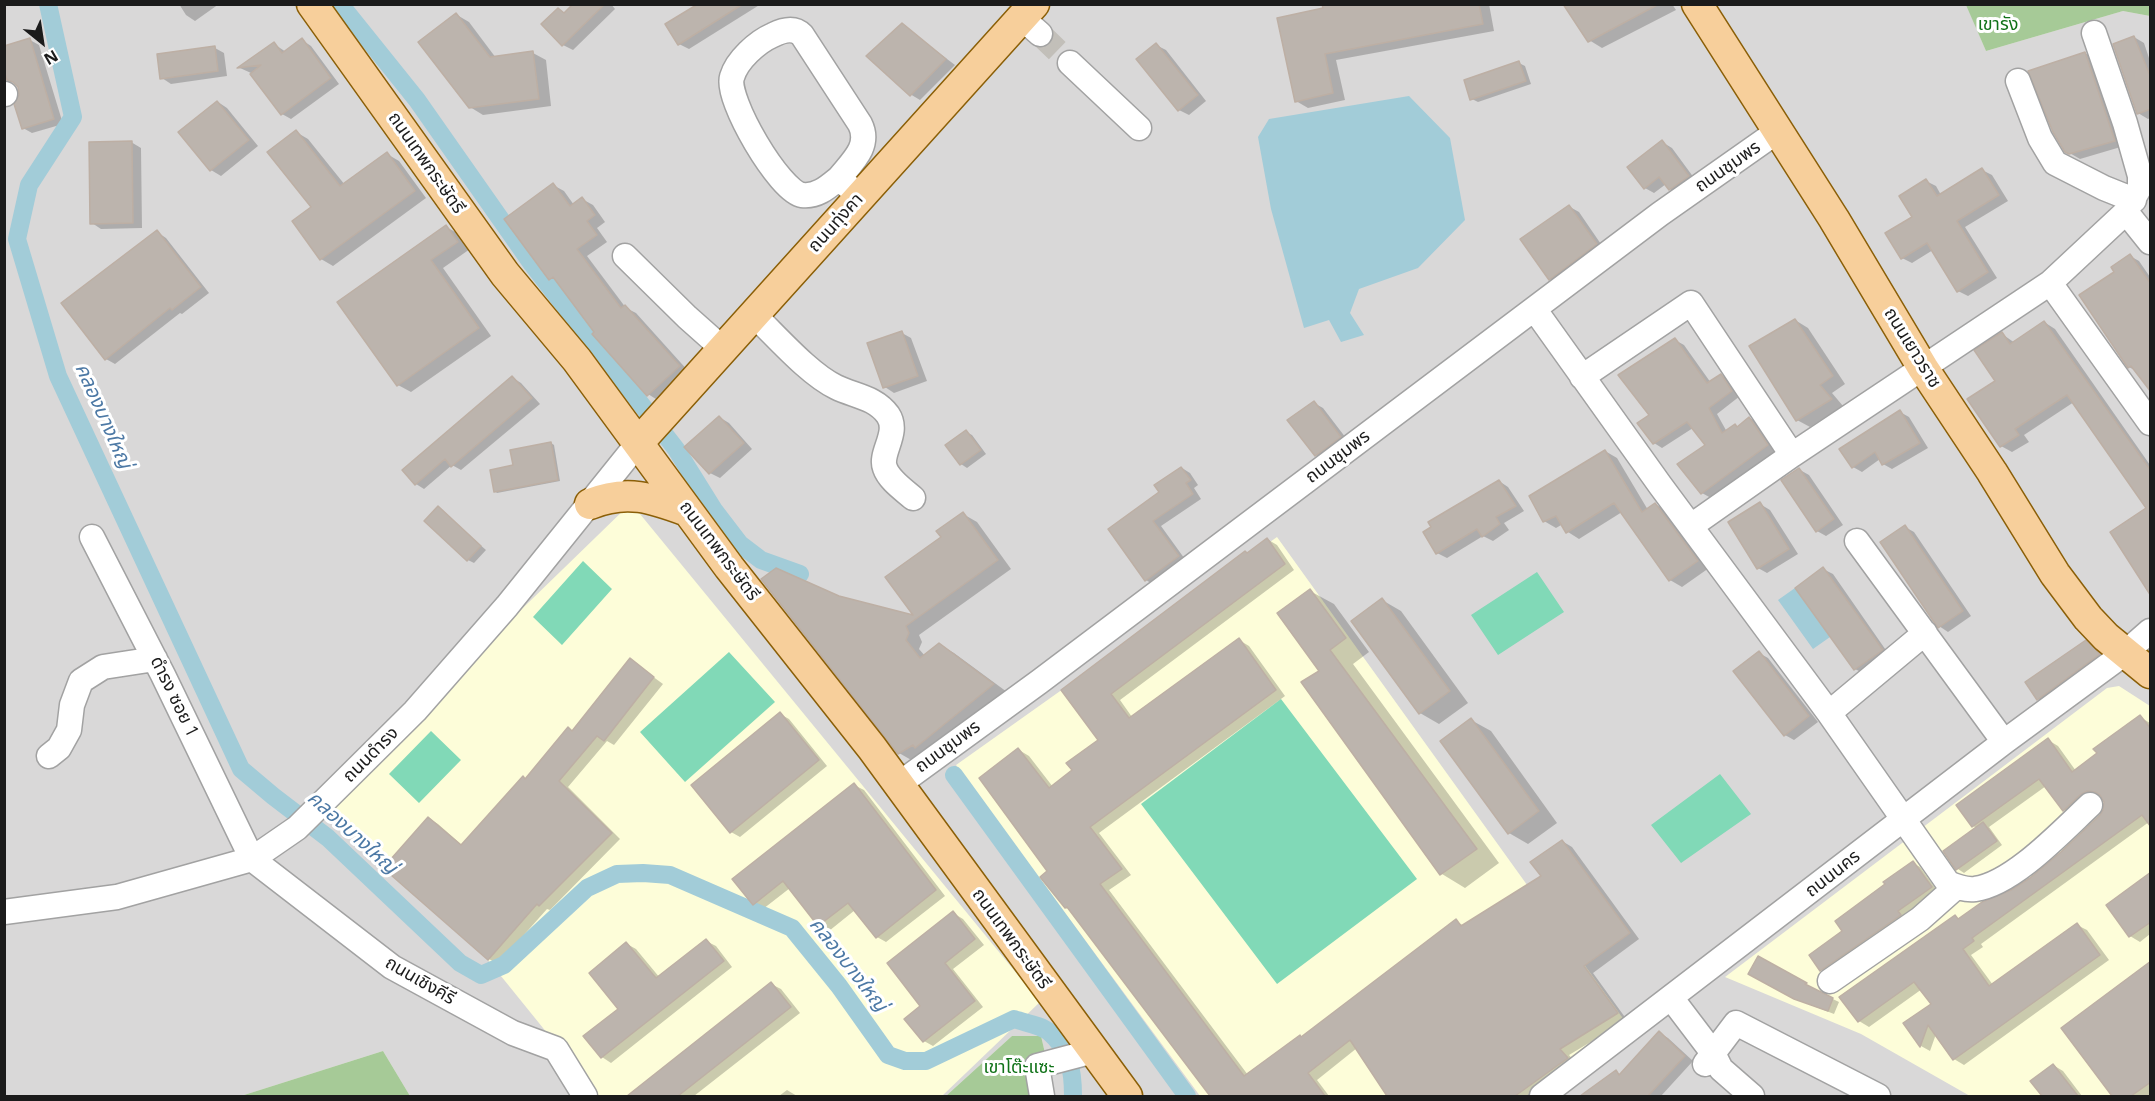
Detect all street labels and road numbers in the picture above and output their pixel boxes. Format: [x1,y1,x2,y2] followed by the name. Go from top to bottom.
[383,108,469,218] street label: ถนนเทพกระษัตรี
[1691,137,1765,197] street label: ถนนชุมพร
[804,189,868,257] street label: ถนนทุ่งคา
[1879,304,1945,392] street label: ถนนเยาวราช
[1301,426,1375,488] street label: ถนนชุมพร
[675,497,763,605] street label: ถนนเทพกระษัตรี
[145,653,203,741] street label: ดำรง ซอย 1
[911,716,985,778] street label: ถนนชุมพร
[339,723,403,787] street label: ถนนดำรง
[1801,846,1865,902] street label: ถนนนคร
[967,884,1055,994] street label: ถนนเทพกระษัตรี
[381,952,459,1010] street label: ถนนเชิงคีรี

